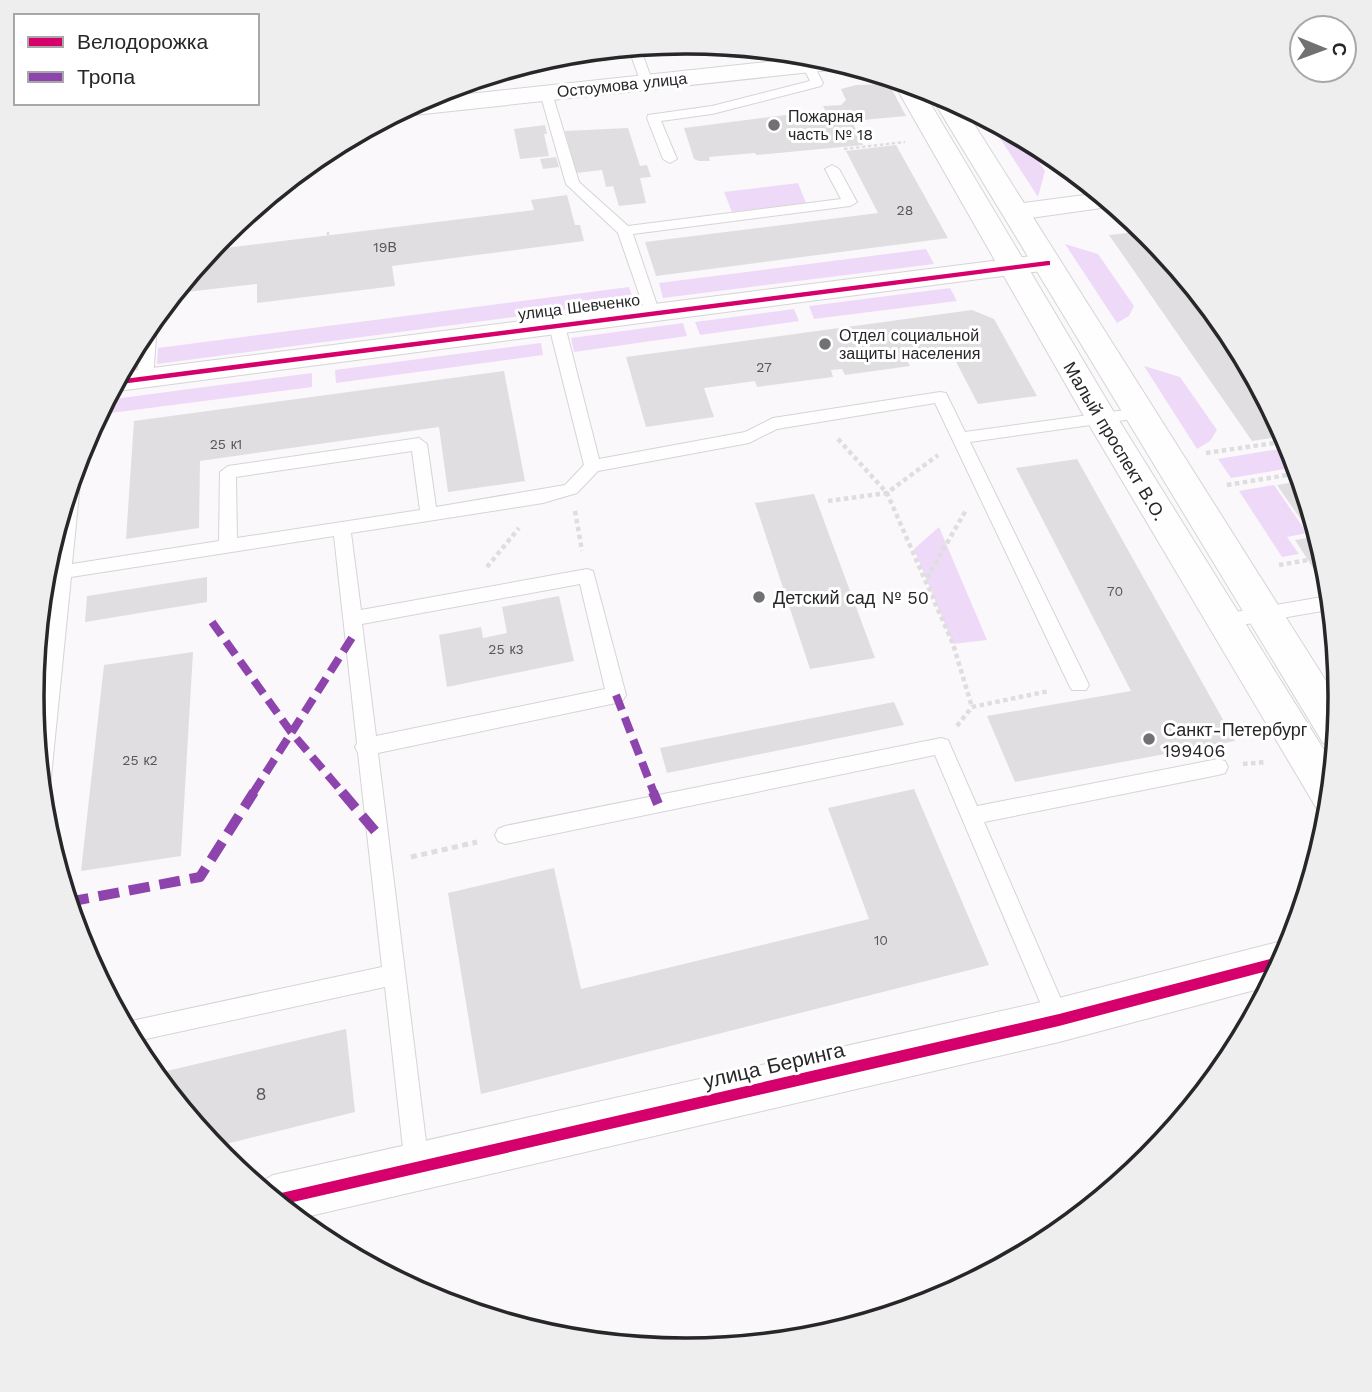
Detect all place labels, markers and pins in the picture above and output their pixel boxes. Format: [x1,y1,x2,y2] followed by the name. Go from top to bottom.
[788,107,873,144] place label: Пожарная часть № 18
[766,117,782,133] marker: Пожарная часть № 18
[839,326,980,363] place label: Отдел социальной защиты населения
[817,336,833,352] marker: Отдел социальной защиты населения
[773,587,929,608] place label: Детский сад № 50
[751,589,767,605] marker: Детский сад № 50
[1163,719,1308,761] place label: Санкт-Петербург 199406
[1141,731,1157,747] marker: Санкт-Петербург 199406

